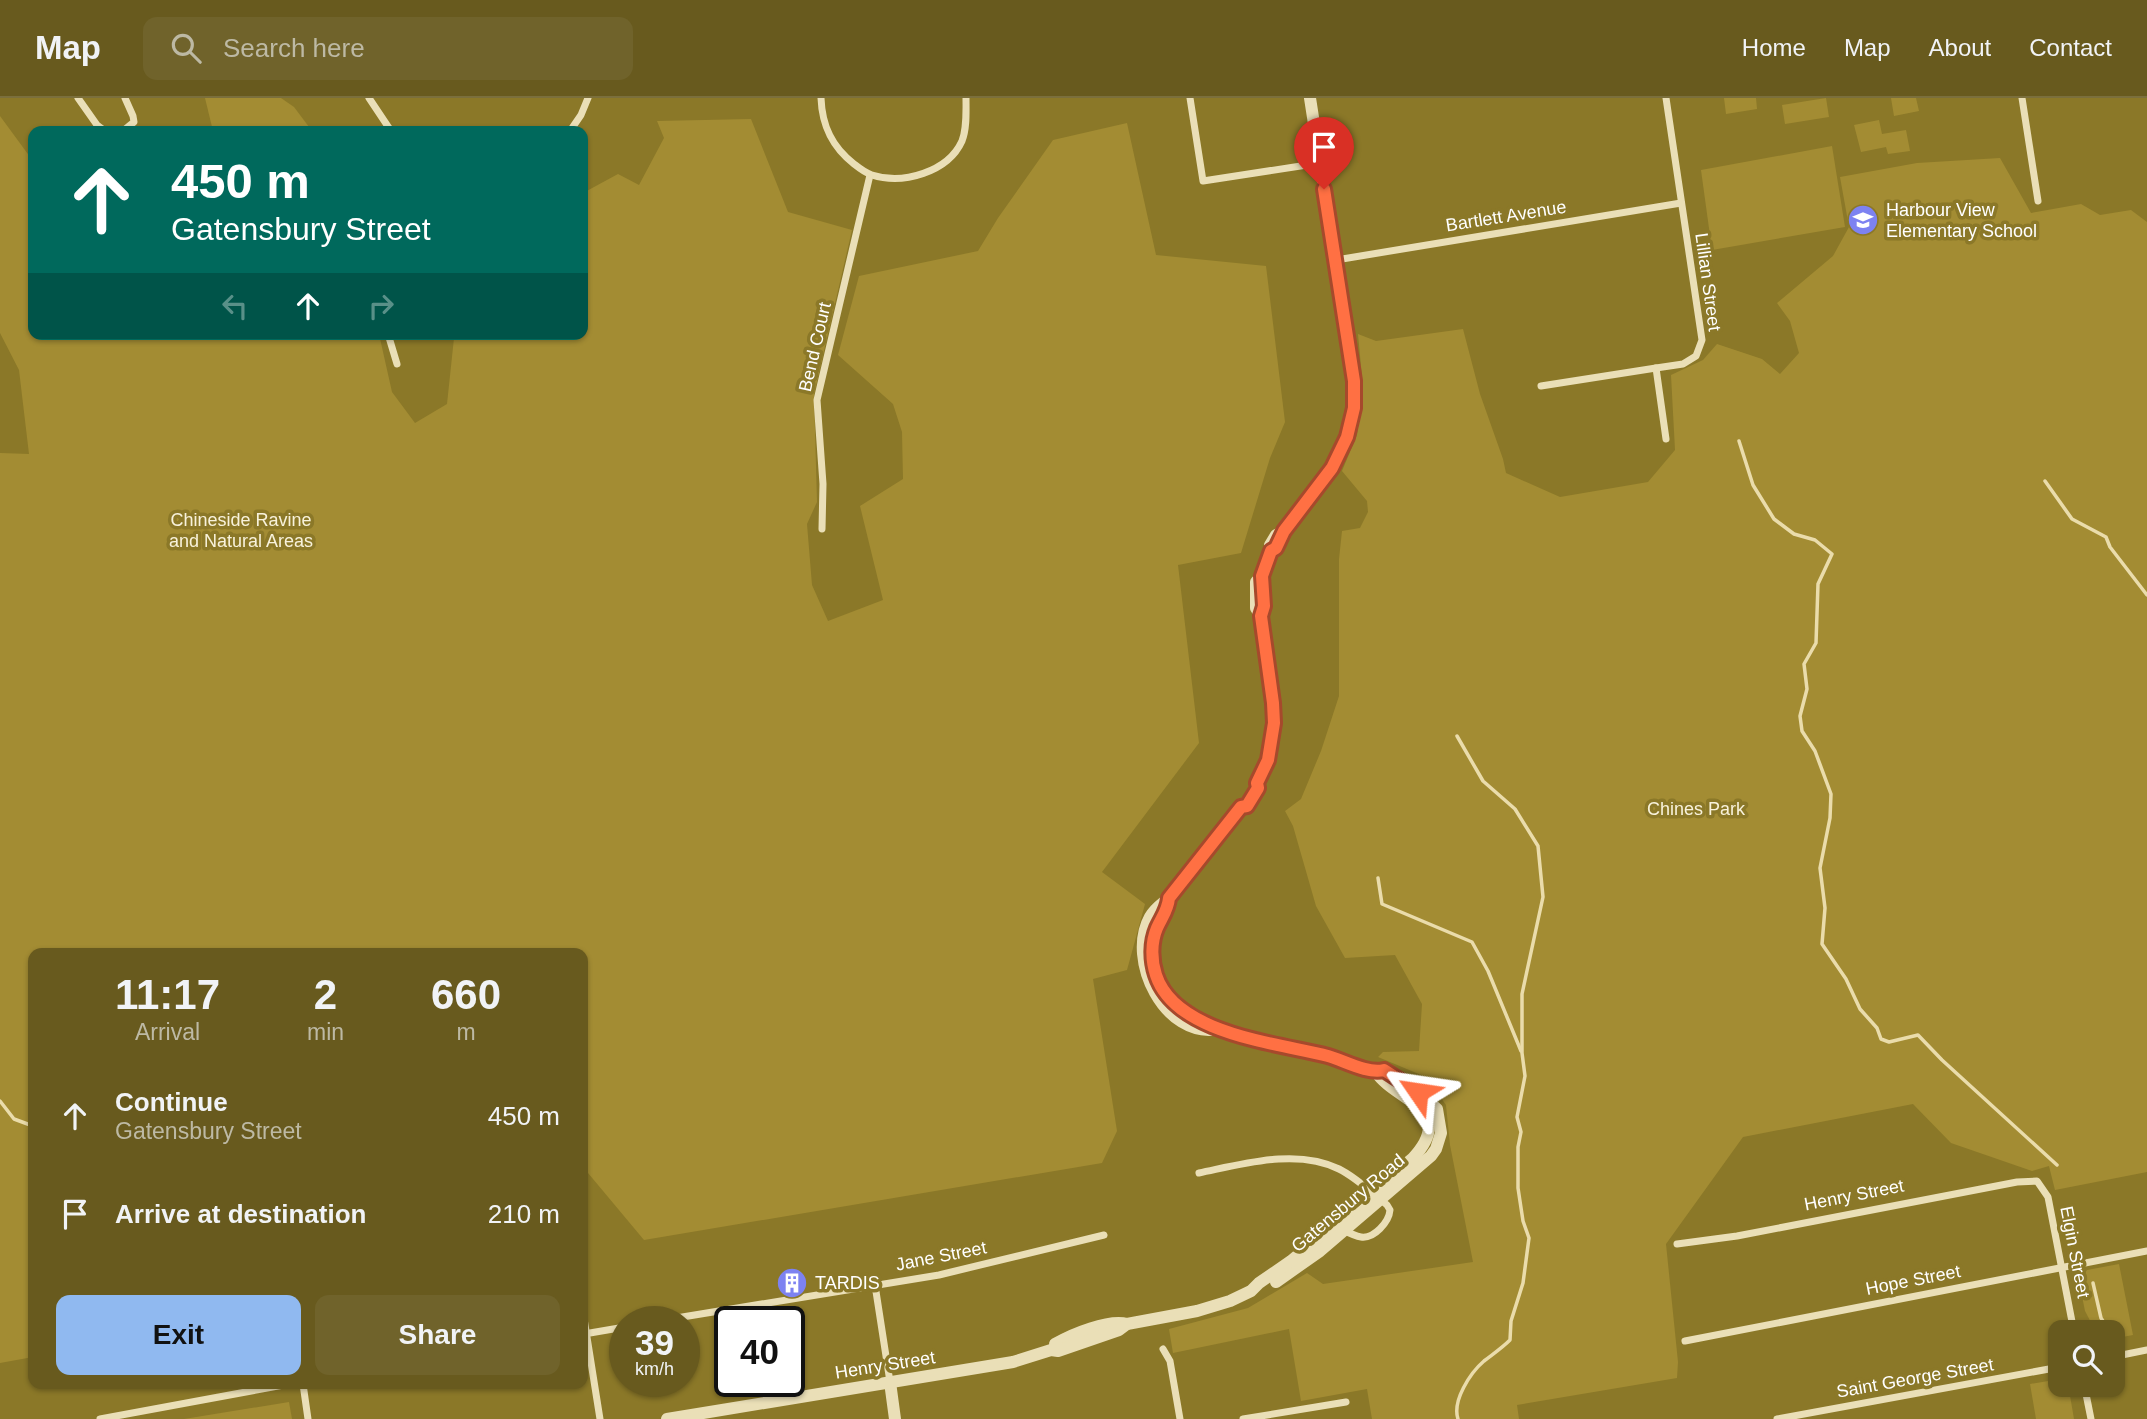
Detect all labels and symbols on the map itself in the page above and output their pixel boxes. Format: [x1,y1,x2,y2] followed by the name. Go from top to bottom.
[1294,117,1354,189] pin
[1444,197,1568,235] street label: Bartlett Avenue
[1886,200,2037,241] place label: Harbour View Elementary School
[1846,203,1880,237] school or university icon: Harbour View Elementary School
[1691,232,1725,332] street label: Lillian Street
[795,300,835,394] street label: Bend Court
[169,510,313,551] park label: Chineside Ravine and Natural Areas
[1647,799,1746,819] park label: Chines Park
[1381,1055,1455,1129] position arrow
[1288,1150,1408,1256] street label: Gatensbury Road
[1802,1176,1906,1214] street label: Henry Street
[2056,1204,2094,1300] street label: Elgin Street
[894,1237,988,1275] street label: Jane Street
[1864,1261,1962,1299] street label: Hope Street
[775,1266,809,1300] building icon: TARDIS
[815,1273,880,1293] place label: TARDIS
[714,1306,805,1397] speed limit sign: 40
[834,1347,936,1383] street label: Henry Street
[1835,1354,1995,1402] street label: Saint George Street

